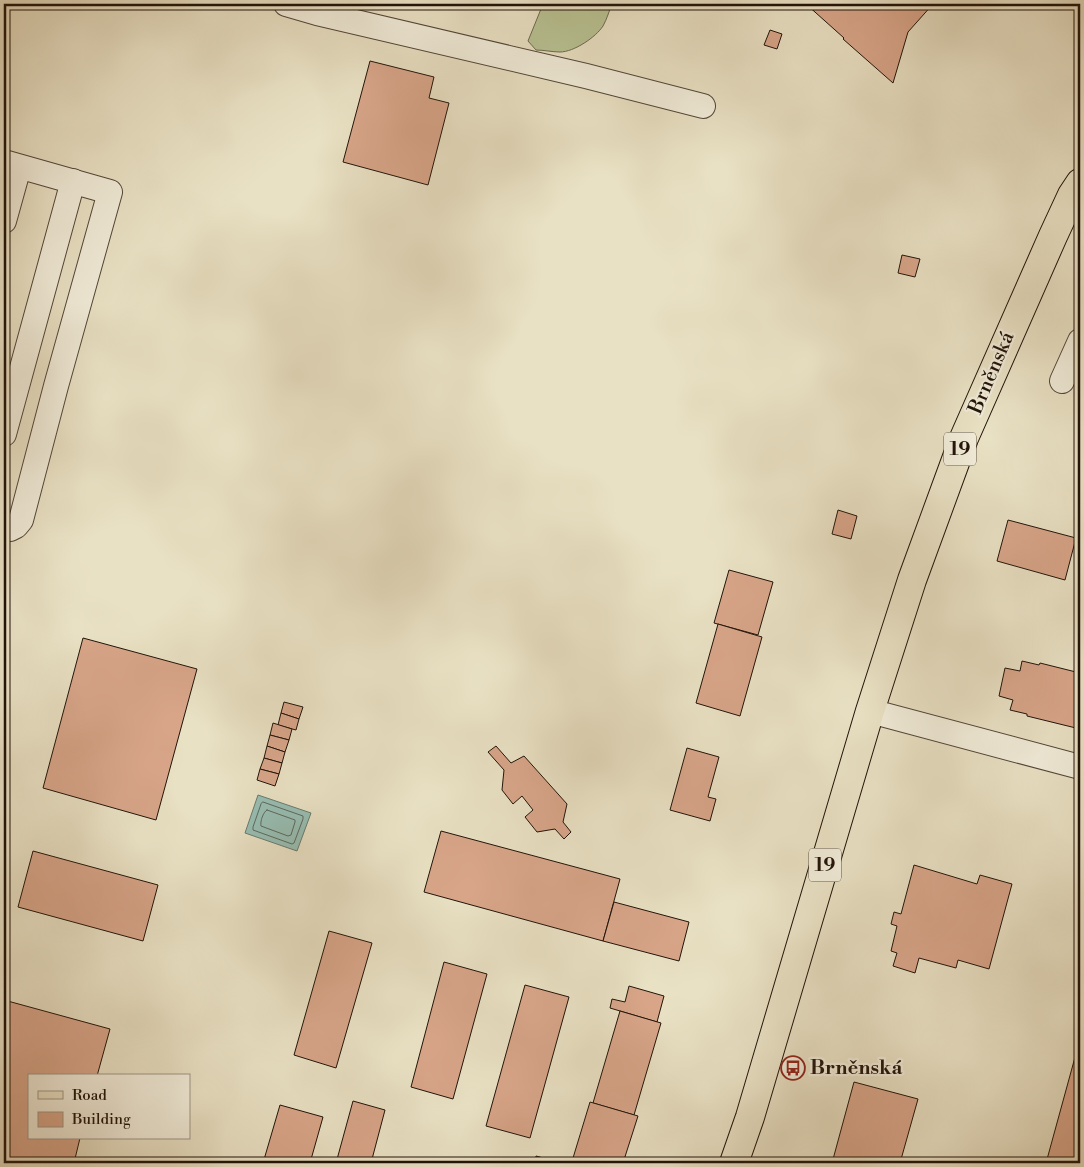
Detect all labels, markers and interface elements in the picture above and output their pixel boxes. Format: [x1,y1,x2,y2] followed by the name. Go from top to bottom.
[963,327,1021,419] street label: Brněnská
[944,432,976,466] road number: 19
[809,848,841,882] road number: 19
[780,1055,806,1081] bus stop icon: Brněnská
[810,1056,903,1081] place label: Brněnská
[28,1074,190,1140] legend
[72,1086,107,1105] text: Road
[71,1110,131,1129] text: Building

